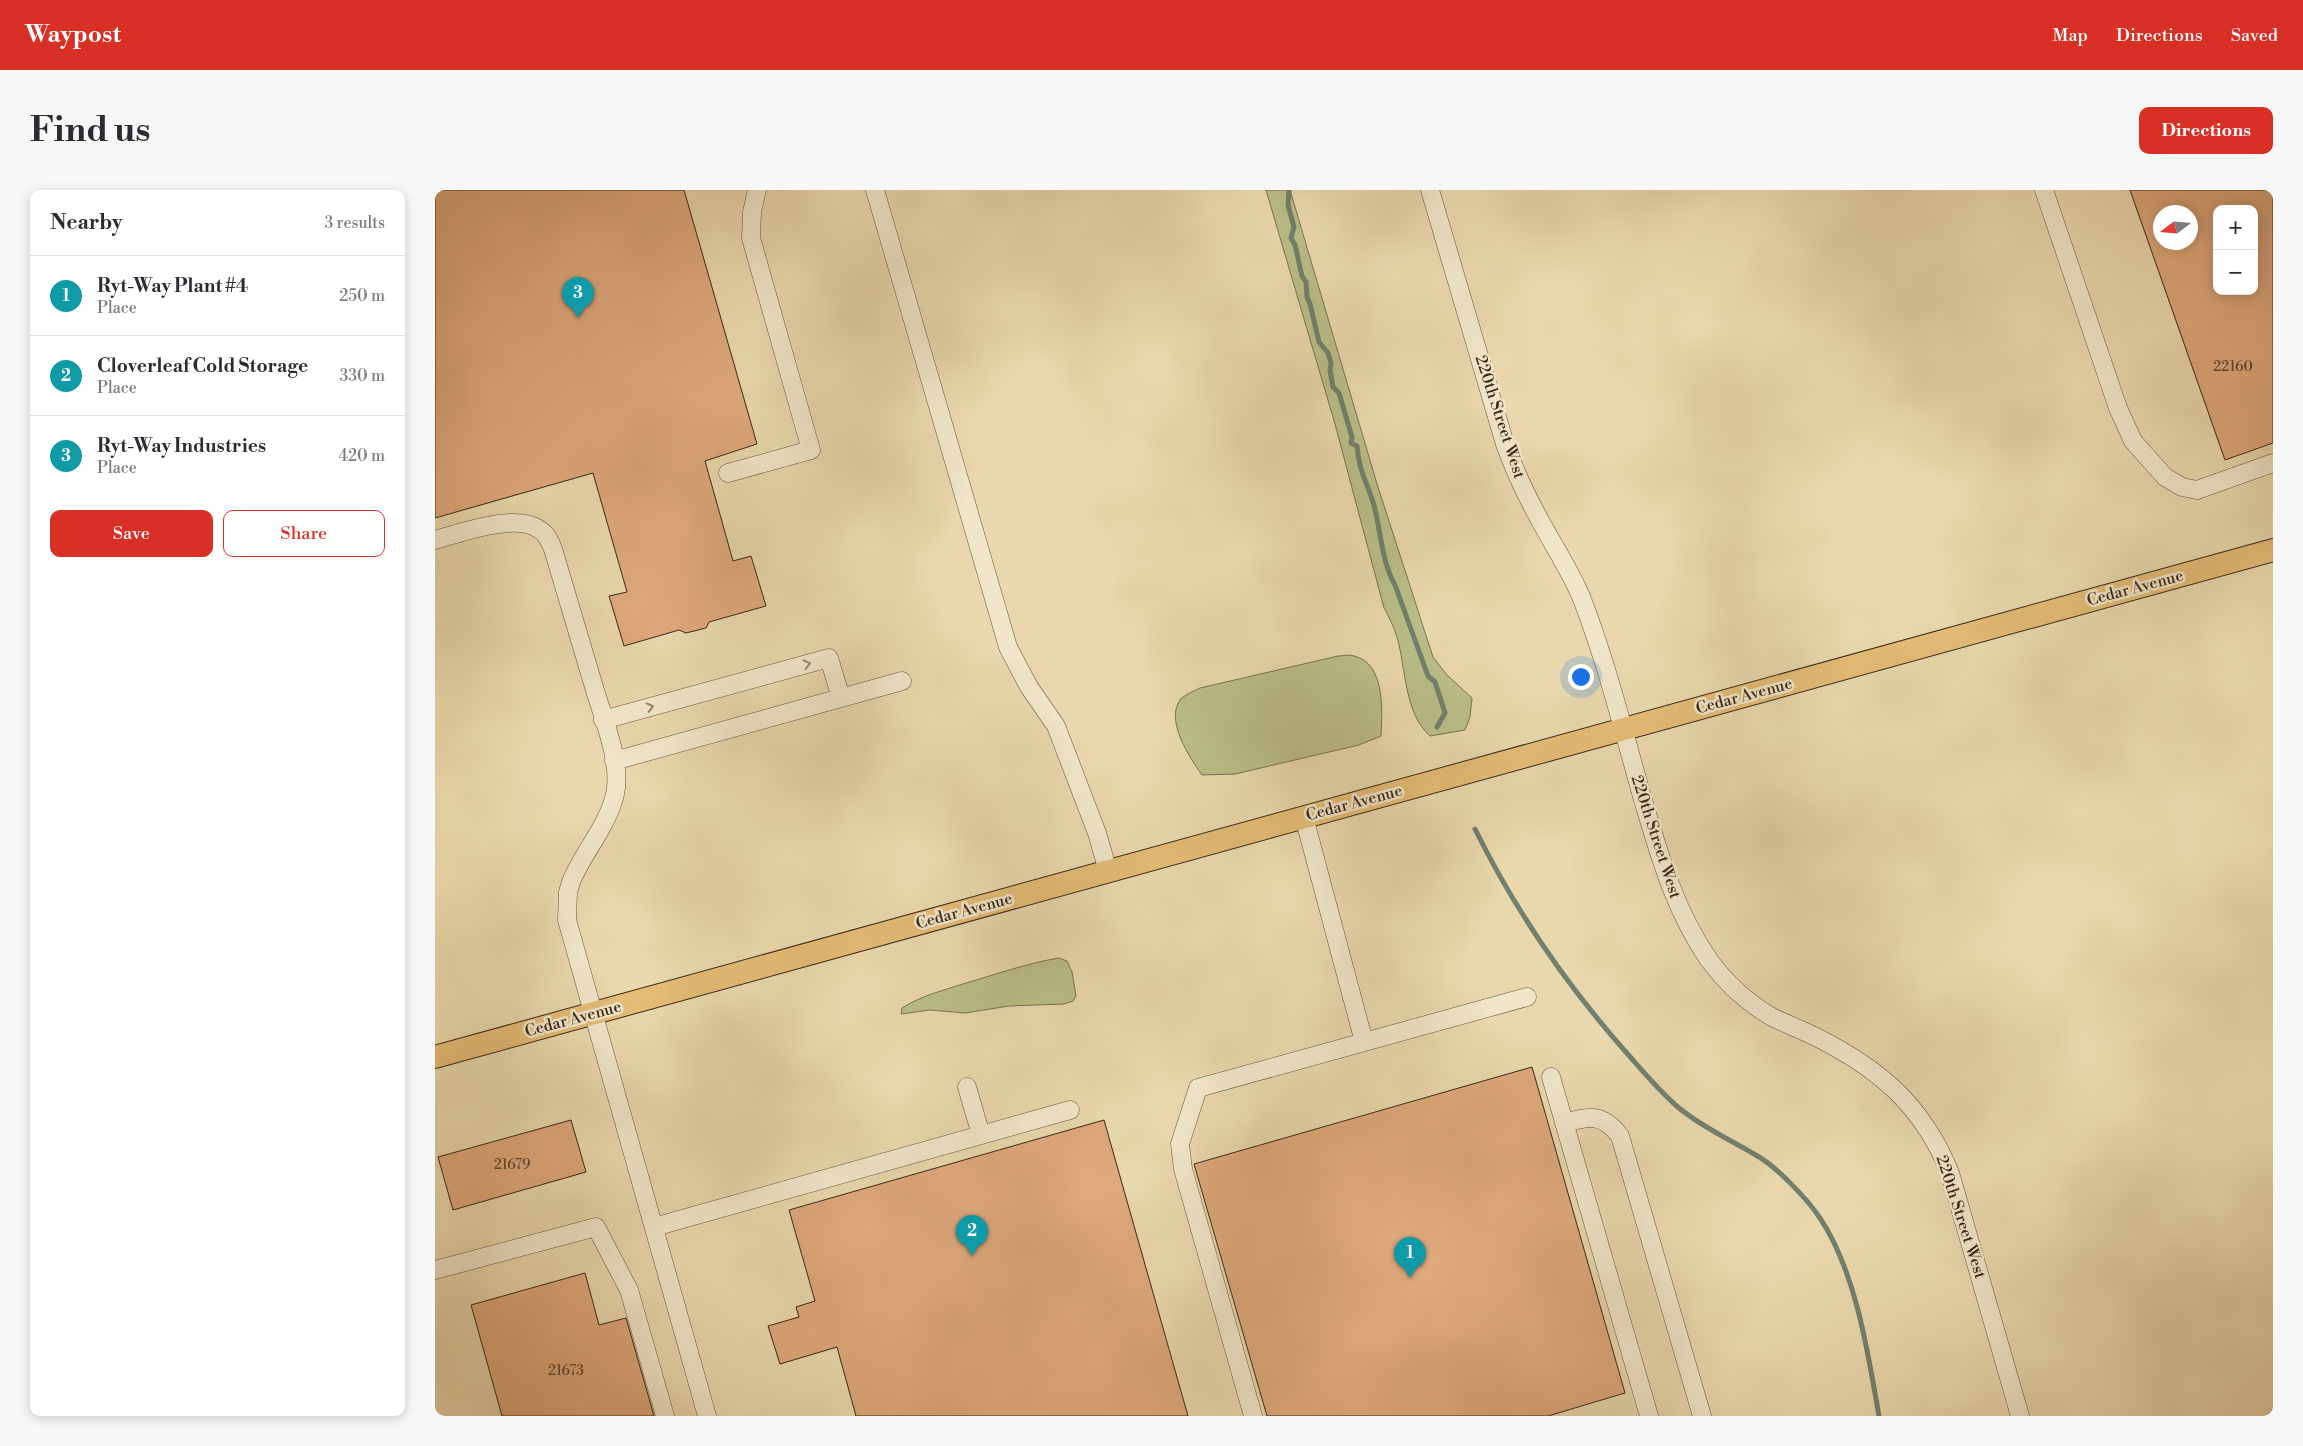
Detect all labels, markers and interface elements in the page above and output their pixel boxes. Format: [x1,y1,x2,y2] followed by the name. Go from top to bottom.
[25,20,121,50] text: Waypost
[2052,24,2088,47] text: Map
[2116,24,2203,47] text: Directions
[2231,24,2278,47] text: Saved
[2139,107,2273,154] button: Directions
[30,109,150,152] text: Find us
[2153,205,2198,250] north arrow
[2213,205,2258,295] map controls
[2213,205,2258,250] button: +
[50,210,123,236] text: Nearby
[324,213,385,233] text: 3 results
[2213,250,2258,295] button: −
[97,274,248,298] text: Ryt-Way Plant #4
[562,277,594,318] pin: 3
[62,286,70,306] text: 1
[339,286,385,306] text: 250 m
[97,298,137,318] text: Place
[1471,353,1529,482] street label: 220th Street West
[97,354,308,378] text: Cloverleaf Cold Storage
[2213,358,2253,376] house number: 22160
[61,366,71,386] text: 2
[339,366,385,386] text: 330 m
[97,378,137,398] text: Place
[97,434,266,458] text: Ryt-Way Industries
[61,446,71,466] text: 3
[338,446,385,466] text: 420 m
[97,458,137,478] text: Place
[50,510,213,557] button: Save
[223,510,385,557] button: Share
[2085,566,2185,610] street label: Cedar Avenue
[802,660,811,670] one-way arrow
[1568,664,1594,690] your location
[1694,674,1794,718] street label: Cedar Avenue
[646,703,654,713] one-way arrow
[1627,773,1685,902] street label: 220th Street West
[1304,781,1404,825] street label: Cedar Avenue
[914,889,1014,933] street label: Cedar Avenue
[523,997,623,1041] street label: Cedar Avenue
[1932,1153,1990,1282] street label: 220th Street West
[494,1156,530,1174] house number: 21679
[956,1215,988,1256] pin: 2
[1394,1237,1426,1278] pin: 1
[548,1362,584,1380] house number: 21673

